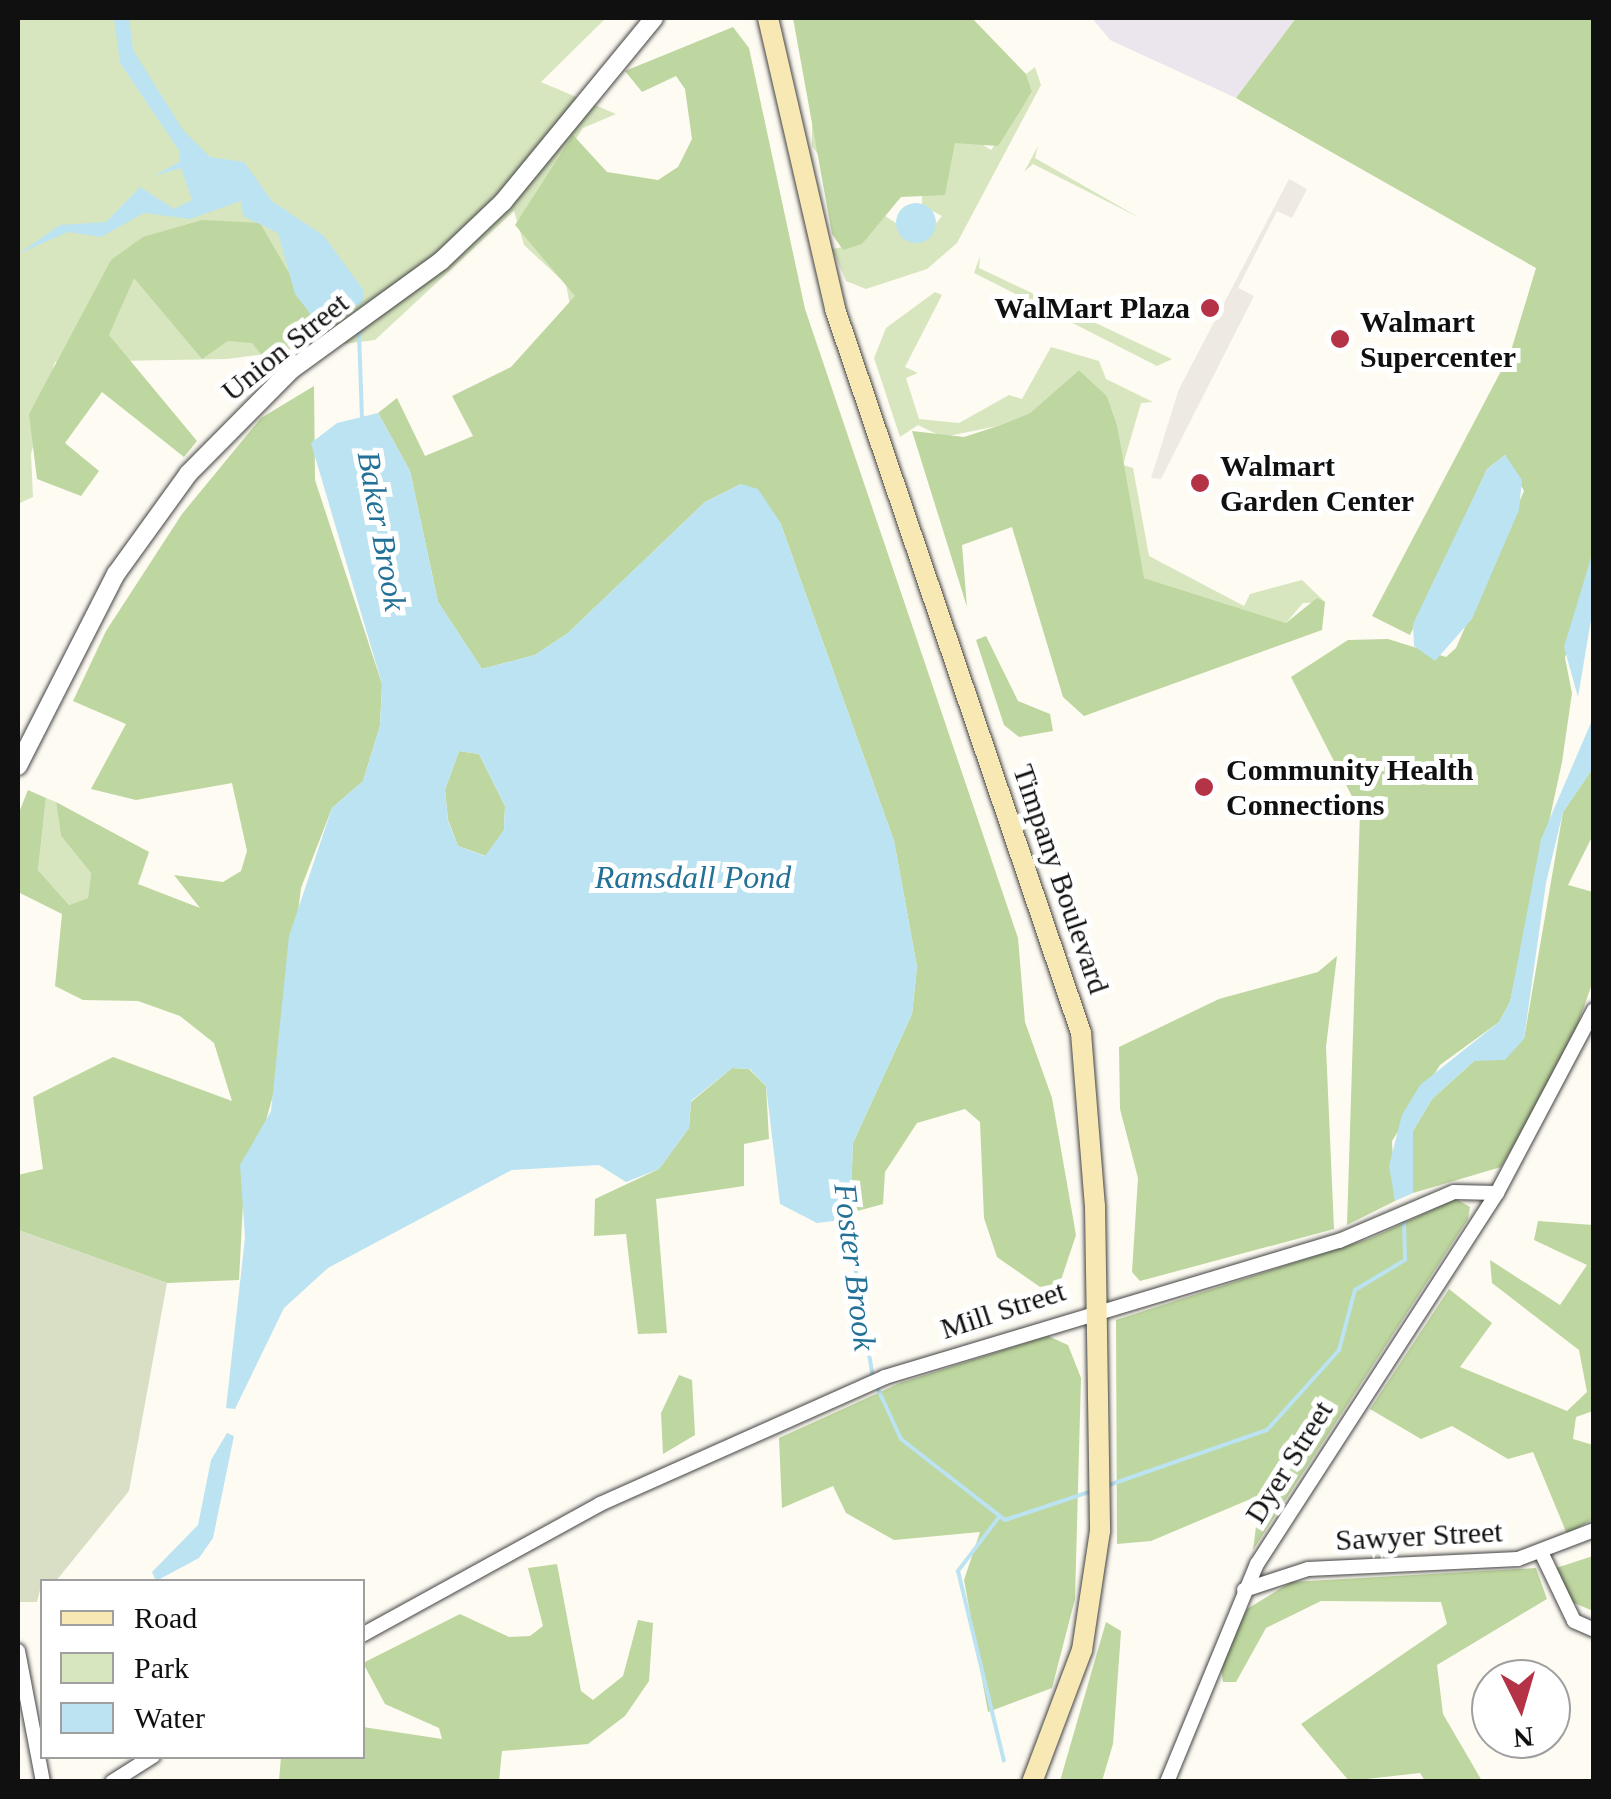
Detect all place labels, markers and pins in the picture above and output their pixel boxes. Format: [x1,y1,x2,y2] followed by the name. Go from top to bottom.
[994,290,1190,326] place label: WalMart Plaza
[1199,297,1221,319] marker: WalMart Plaza
[1360,304,1516,374] place label: Walmart Supercenter
[1329,328,1351,350] marker: Walmart Supercenter
[1220,448,1414,518] place label: Walmart Garden Center
[1189,472,1211,494] marker: Walmart Garden Center
[1226,752,1474,822] place label: Community Health Connections
[1191,774,1217,800] marker: Community Health Connections

